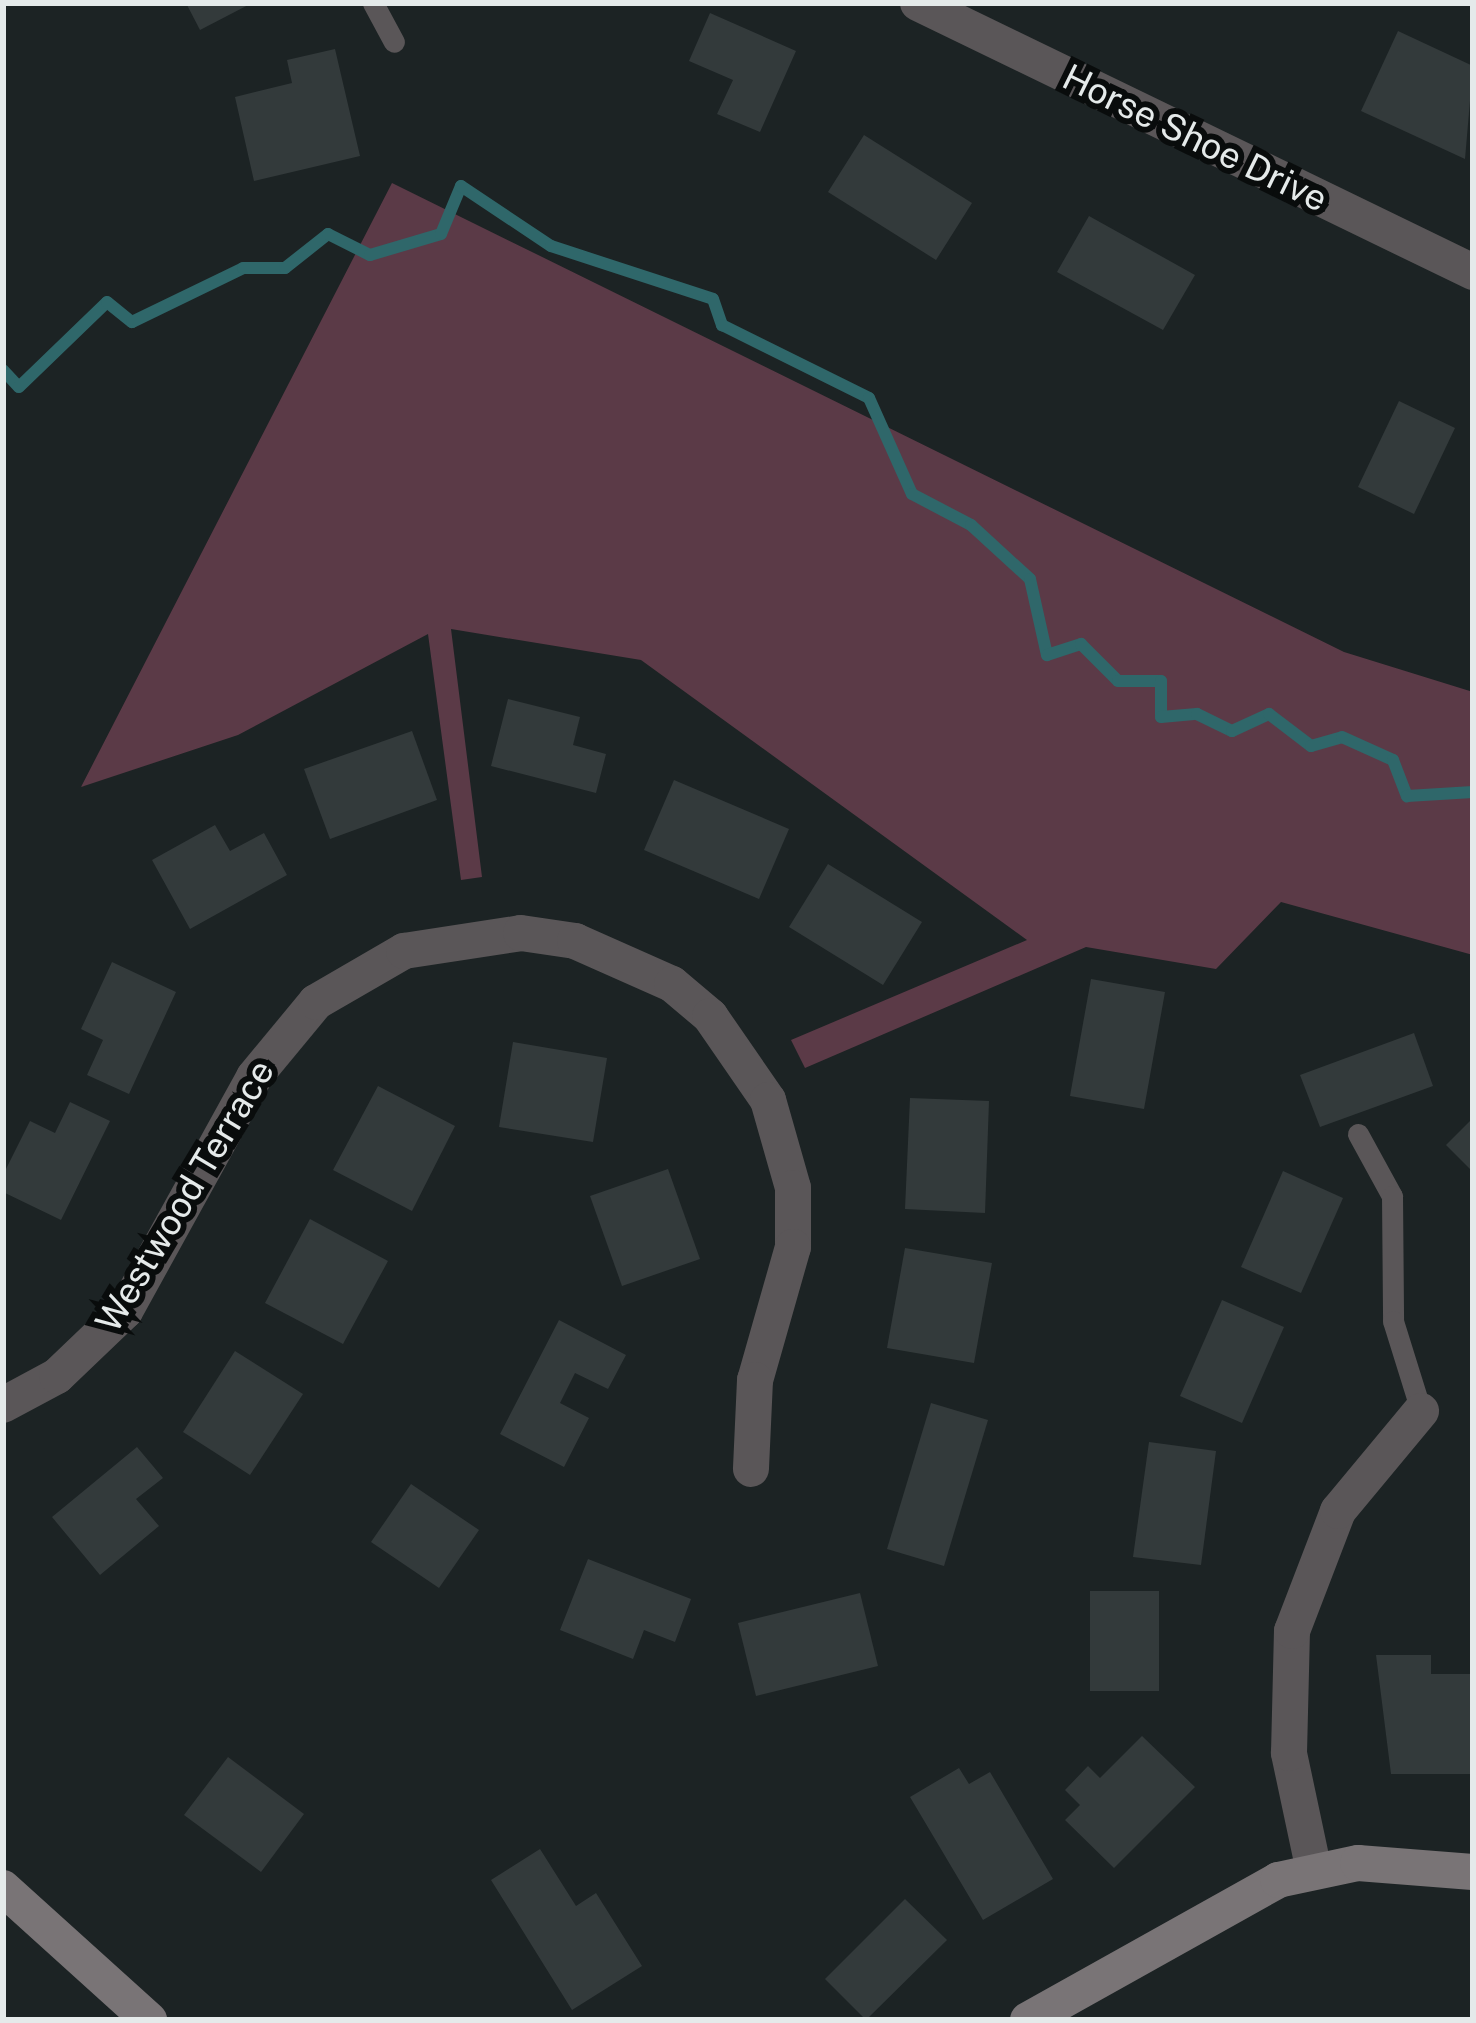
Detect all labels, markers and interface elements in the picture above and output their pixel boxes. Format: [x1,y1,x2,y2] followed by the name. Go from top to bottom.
[1055,55,1335,221] street label: Horse Shoe Drive
[87,1052,283,1340] street label: Westwood Terrace

